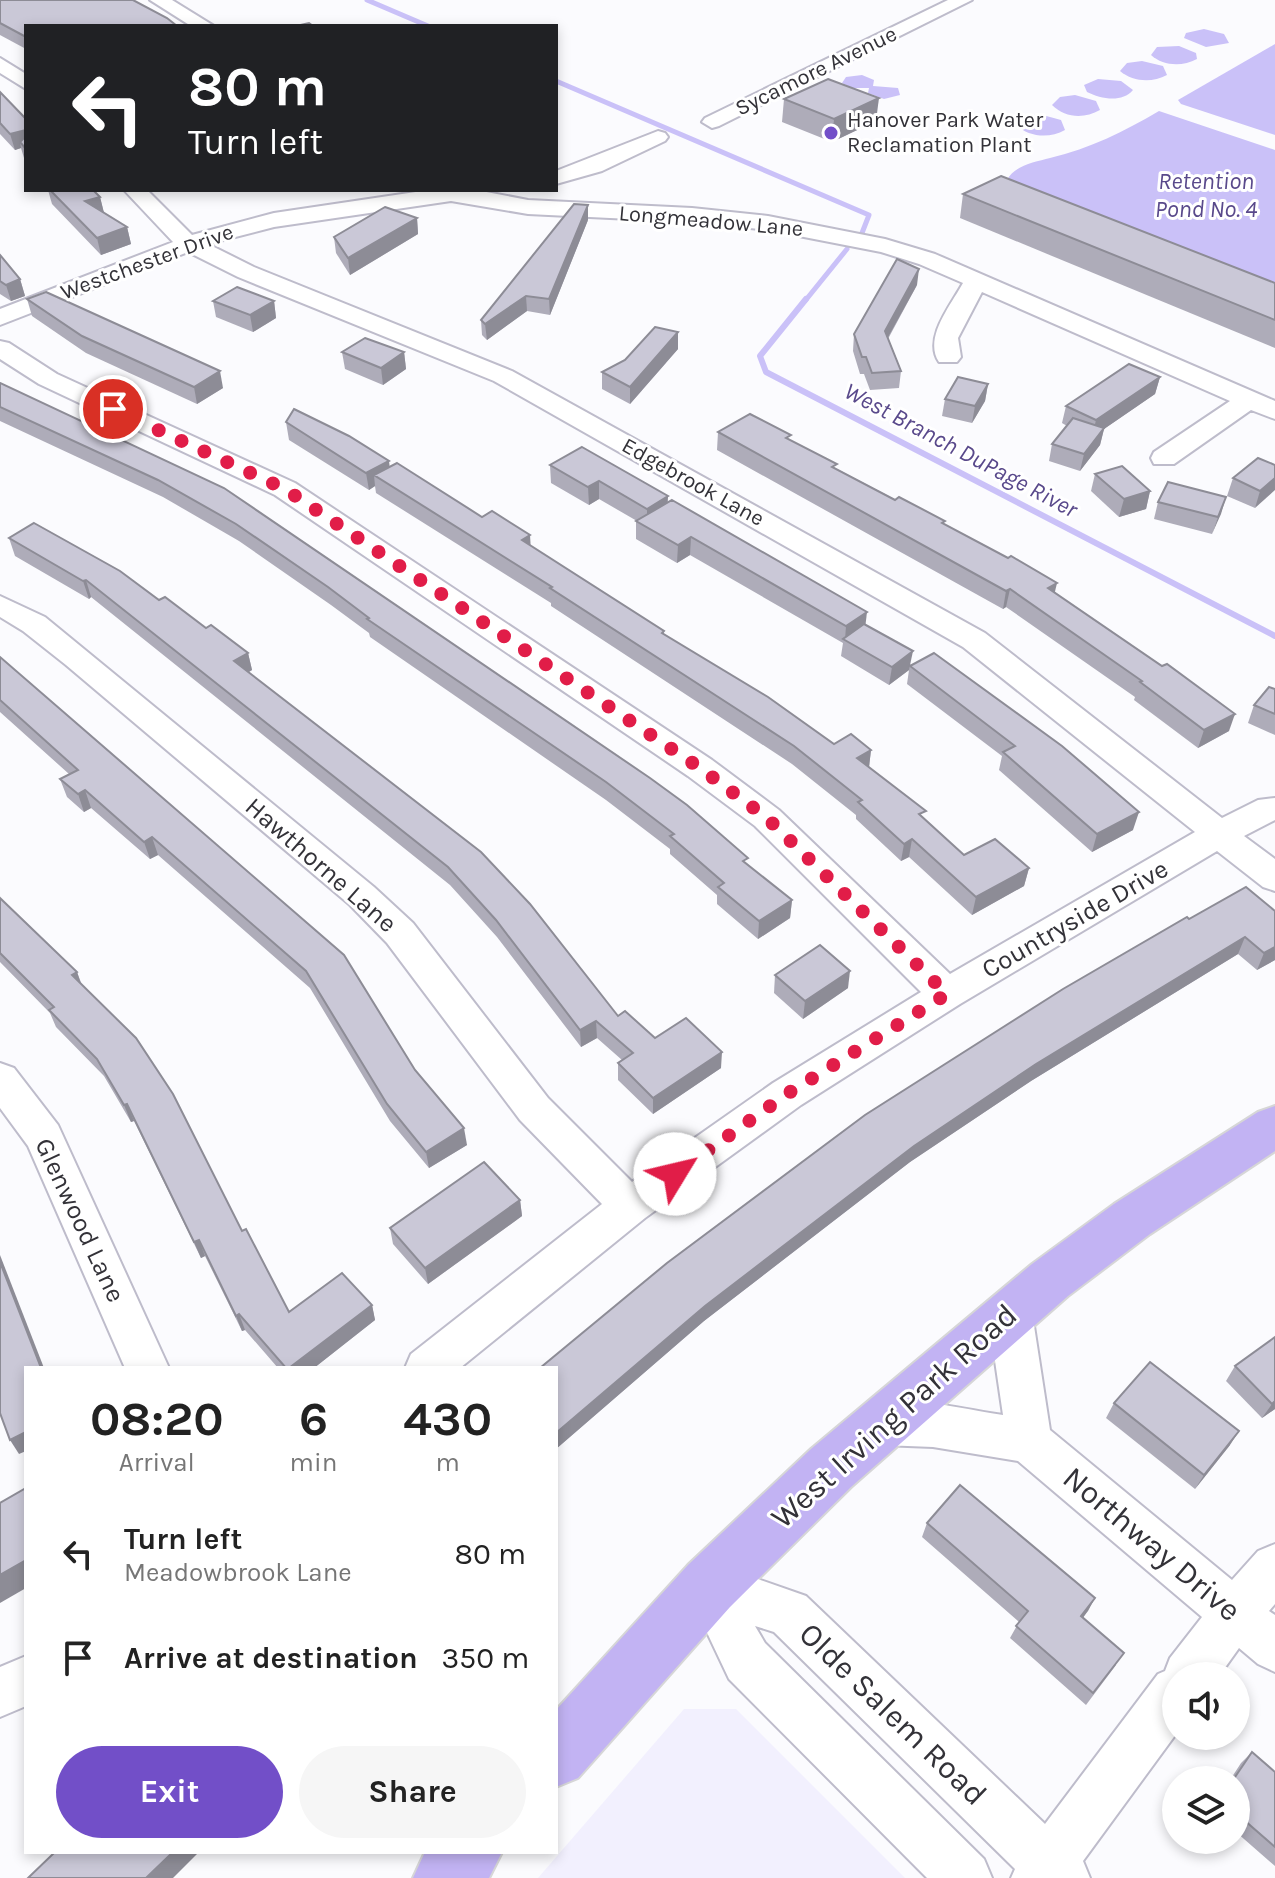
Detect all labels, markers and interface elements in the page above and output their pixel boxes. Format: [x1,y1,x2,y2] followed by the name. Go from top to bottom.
[731,21,901,121] street label: Sycamore Avenue
[188,54,327,119] text: 80 m
[56,56,160,160] icon: left
[847,107,1043,158] place label: Hanover Park Water Reclamation Plant
[188,121,323,163] text: Turn left
[822,124,840,142] marker: Hanover Park Water Reclamation Plant
[1155,167,1258,223] water label: Retention Pond No. 4
[618,200,804,242] street label: Longmeadow Lane
[57,219,237,305] street label: Westchester Drive
[79,375,147,443] pin
[840,377,1083,524] water label: West Branch DuPage River
[91,387,135,431] icon: arrive
[617,432,769,532] street label: Edgebrook Lane
[239,791,403,939] street label: Hawthorne Lane
[976,853,1174,985] street label: Countryside Drive
[633,1132,717,1216] position arrow
[28,1133,132,1307] street label: Glenwood Lane
[764,1296,1024,1536] street label: West Irving Park Road
[90,1391,224,1447] text: 08:20
[299,1391,328,1447] text: 6
[403,1391,492,1447] text: 430
[119,1447,195,1478] text: Arrival
[290,1447,337,1478] text: min
[435,1447,460,1478] text: m
[1056,1459,1248,1629] street label: Northway Drive
[124,1521,242,1557] text: Turn left
[56,1532,100,1576] icon: left
[455,1536,526,1572] text: 80 m
[124,1557,352,1588] text: Meadowbrook Lane
[792,1615,994,1813] street label: Olde Salem Road
[56,1636,100,1680] icon: arrive
[124,1640,418,1676] text: Arrive at destination
[442,1640,529,1676] text: 350 m
[1162,1662,1250,1854] map controls
[1162,1662,1250,1750] button: sound
[56,1746,283,1838] button: Exit
[299,1746,526,1838] button: Share
[1162,1766,1250,1854] button: layers

